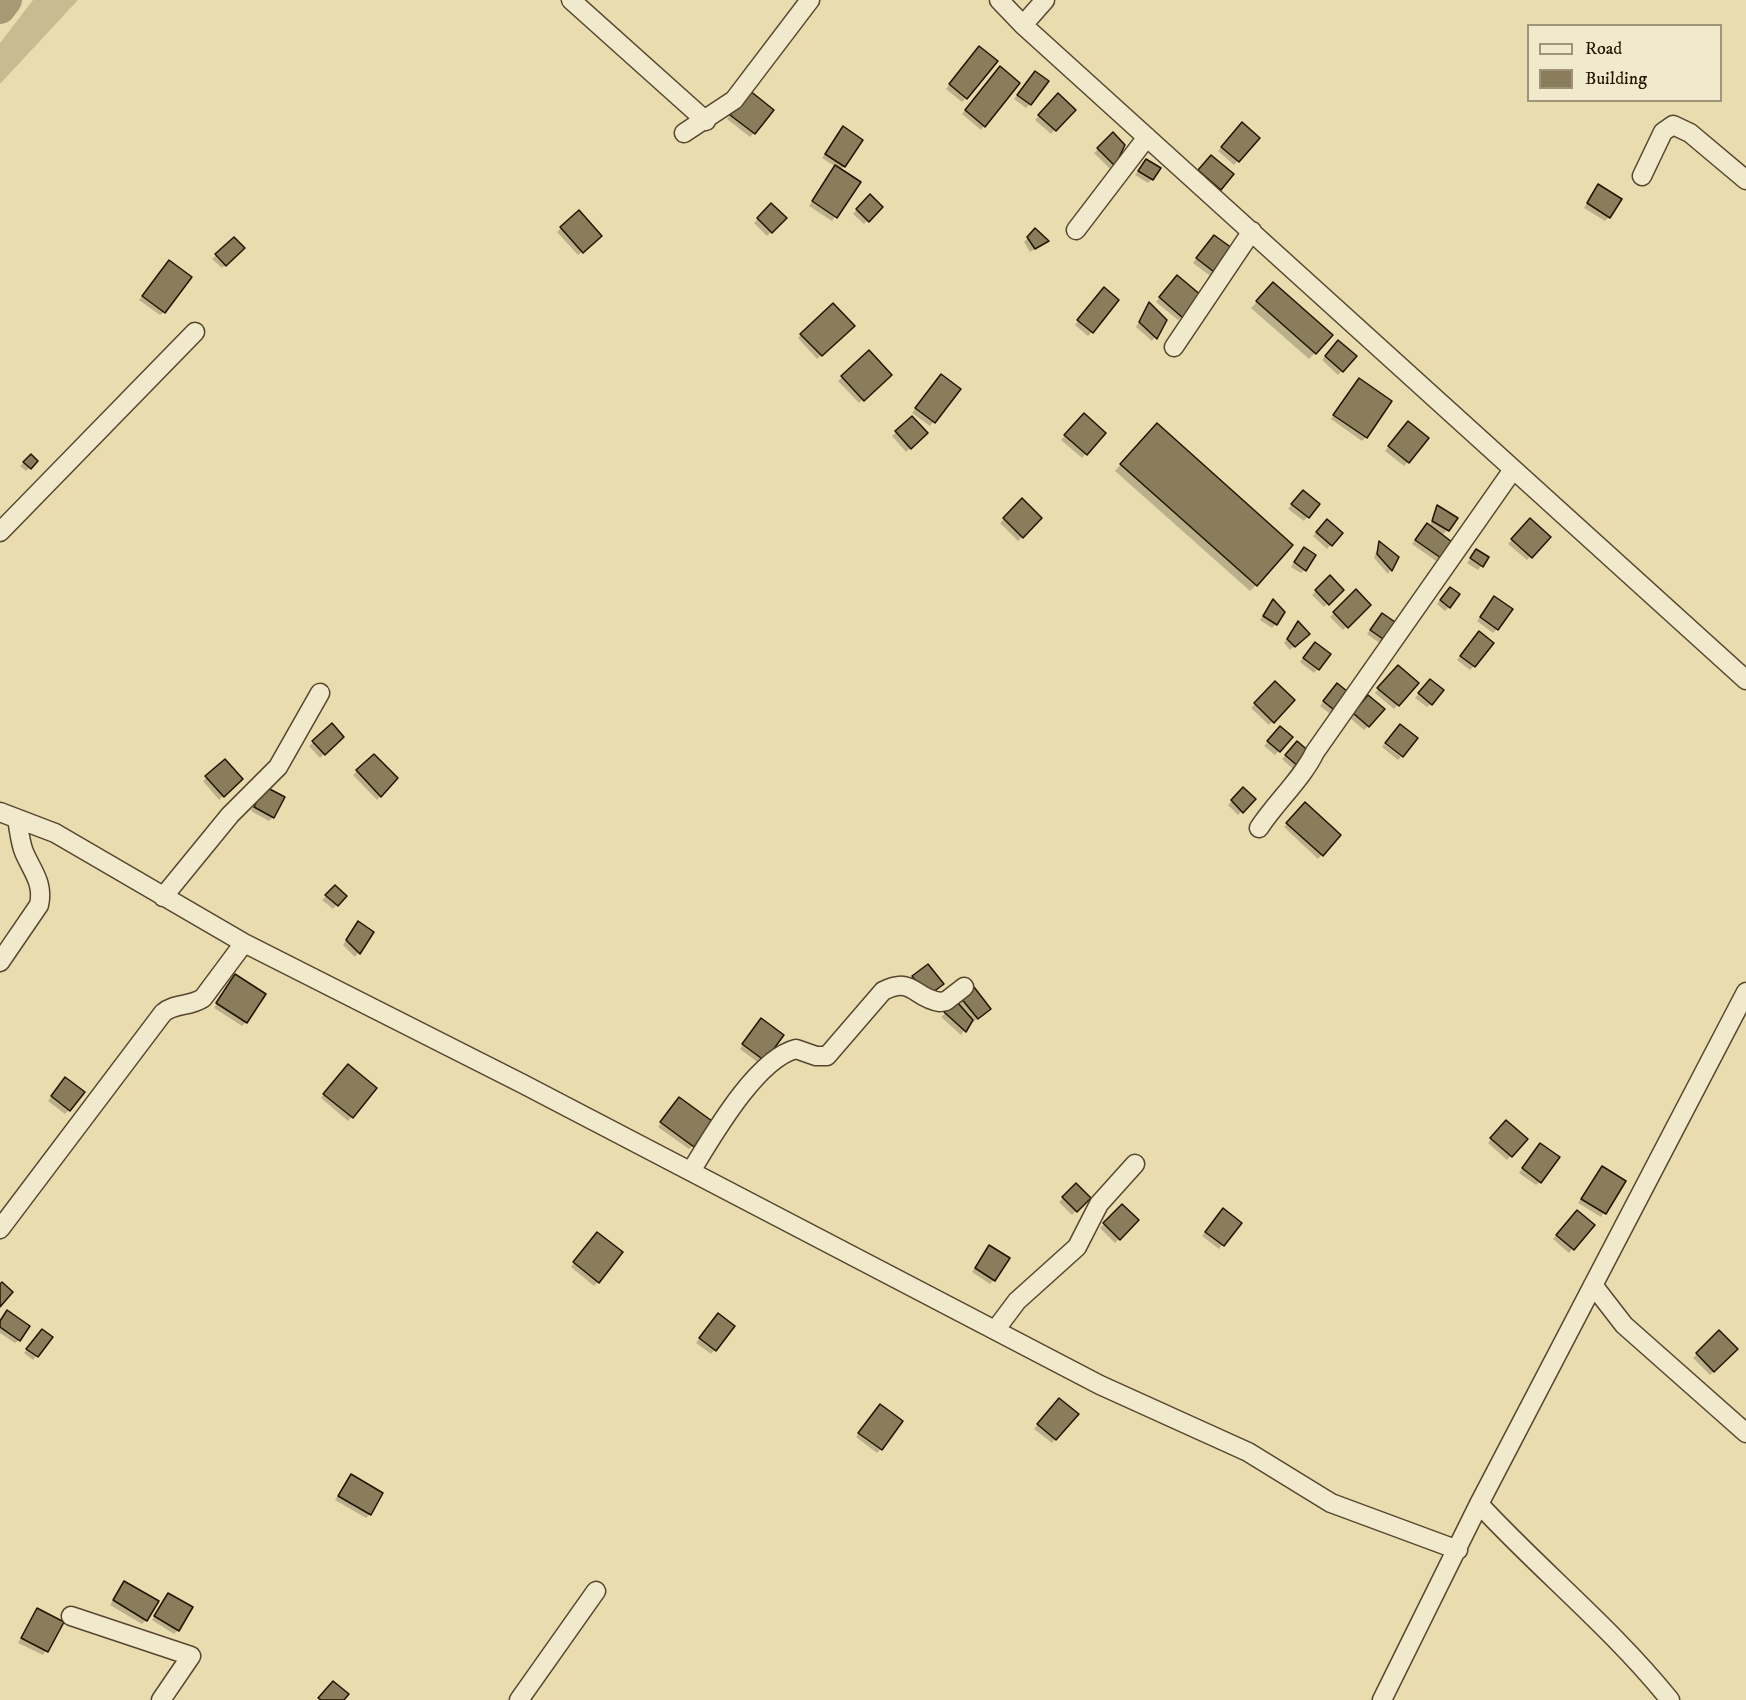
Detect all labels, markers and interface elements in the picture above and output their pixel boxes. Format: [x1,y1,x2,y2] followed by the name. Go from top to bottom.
[1527,24,1722,102] legend
[1585,38,1622,60] text: Road
[1585,68,1647,90] text: Building

